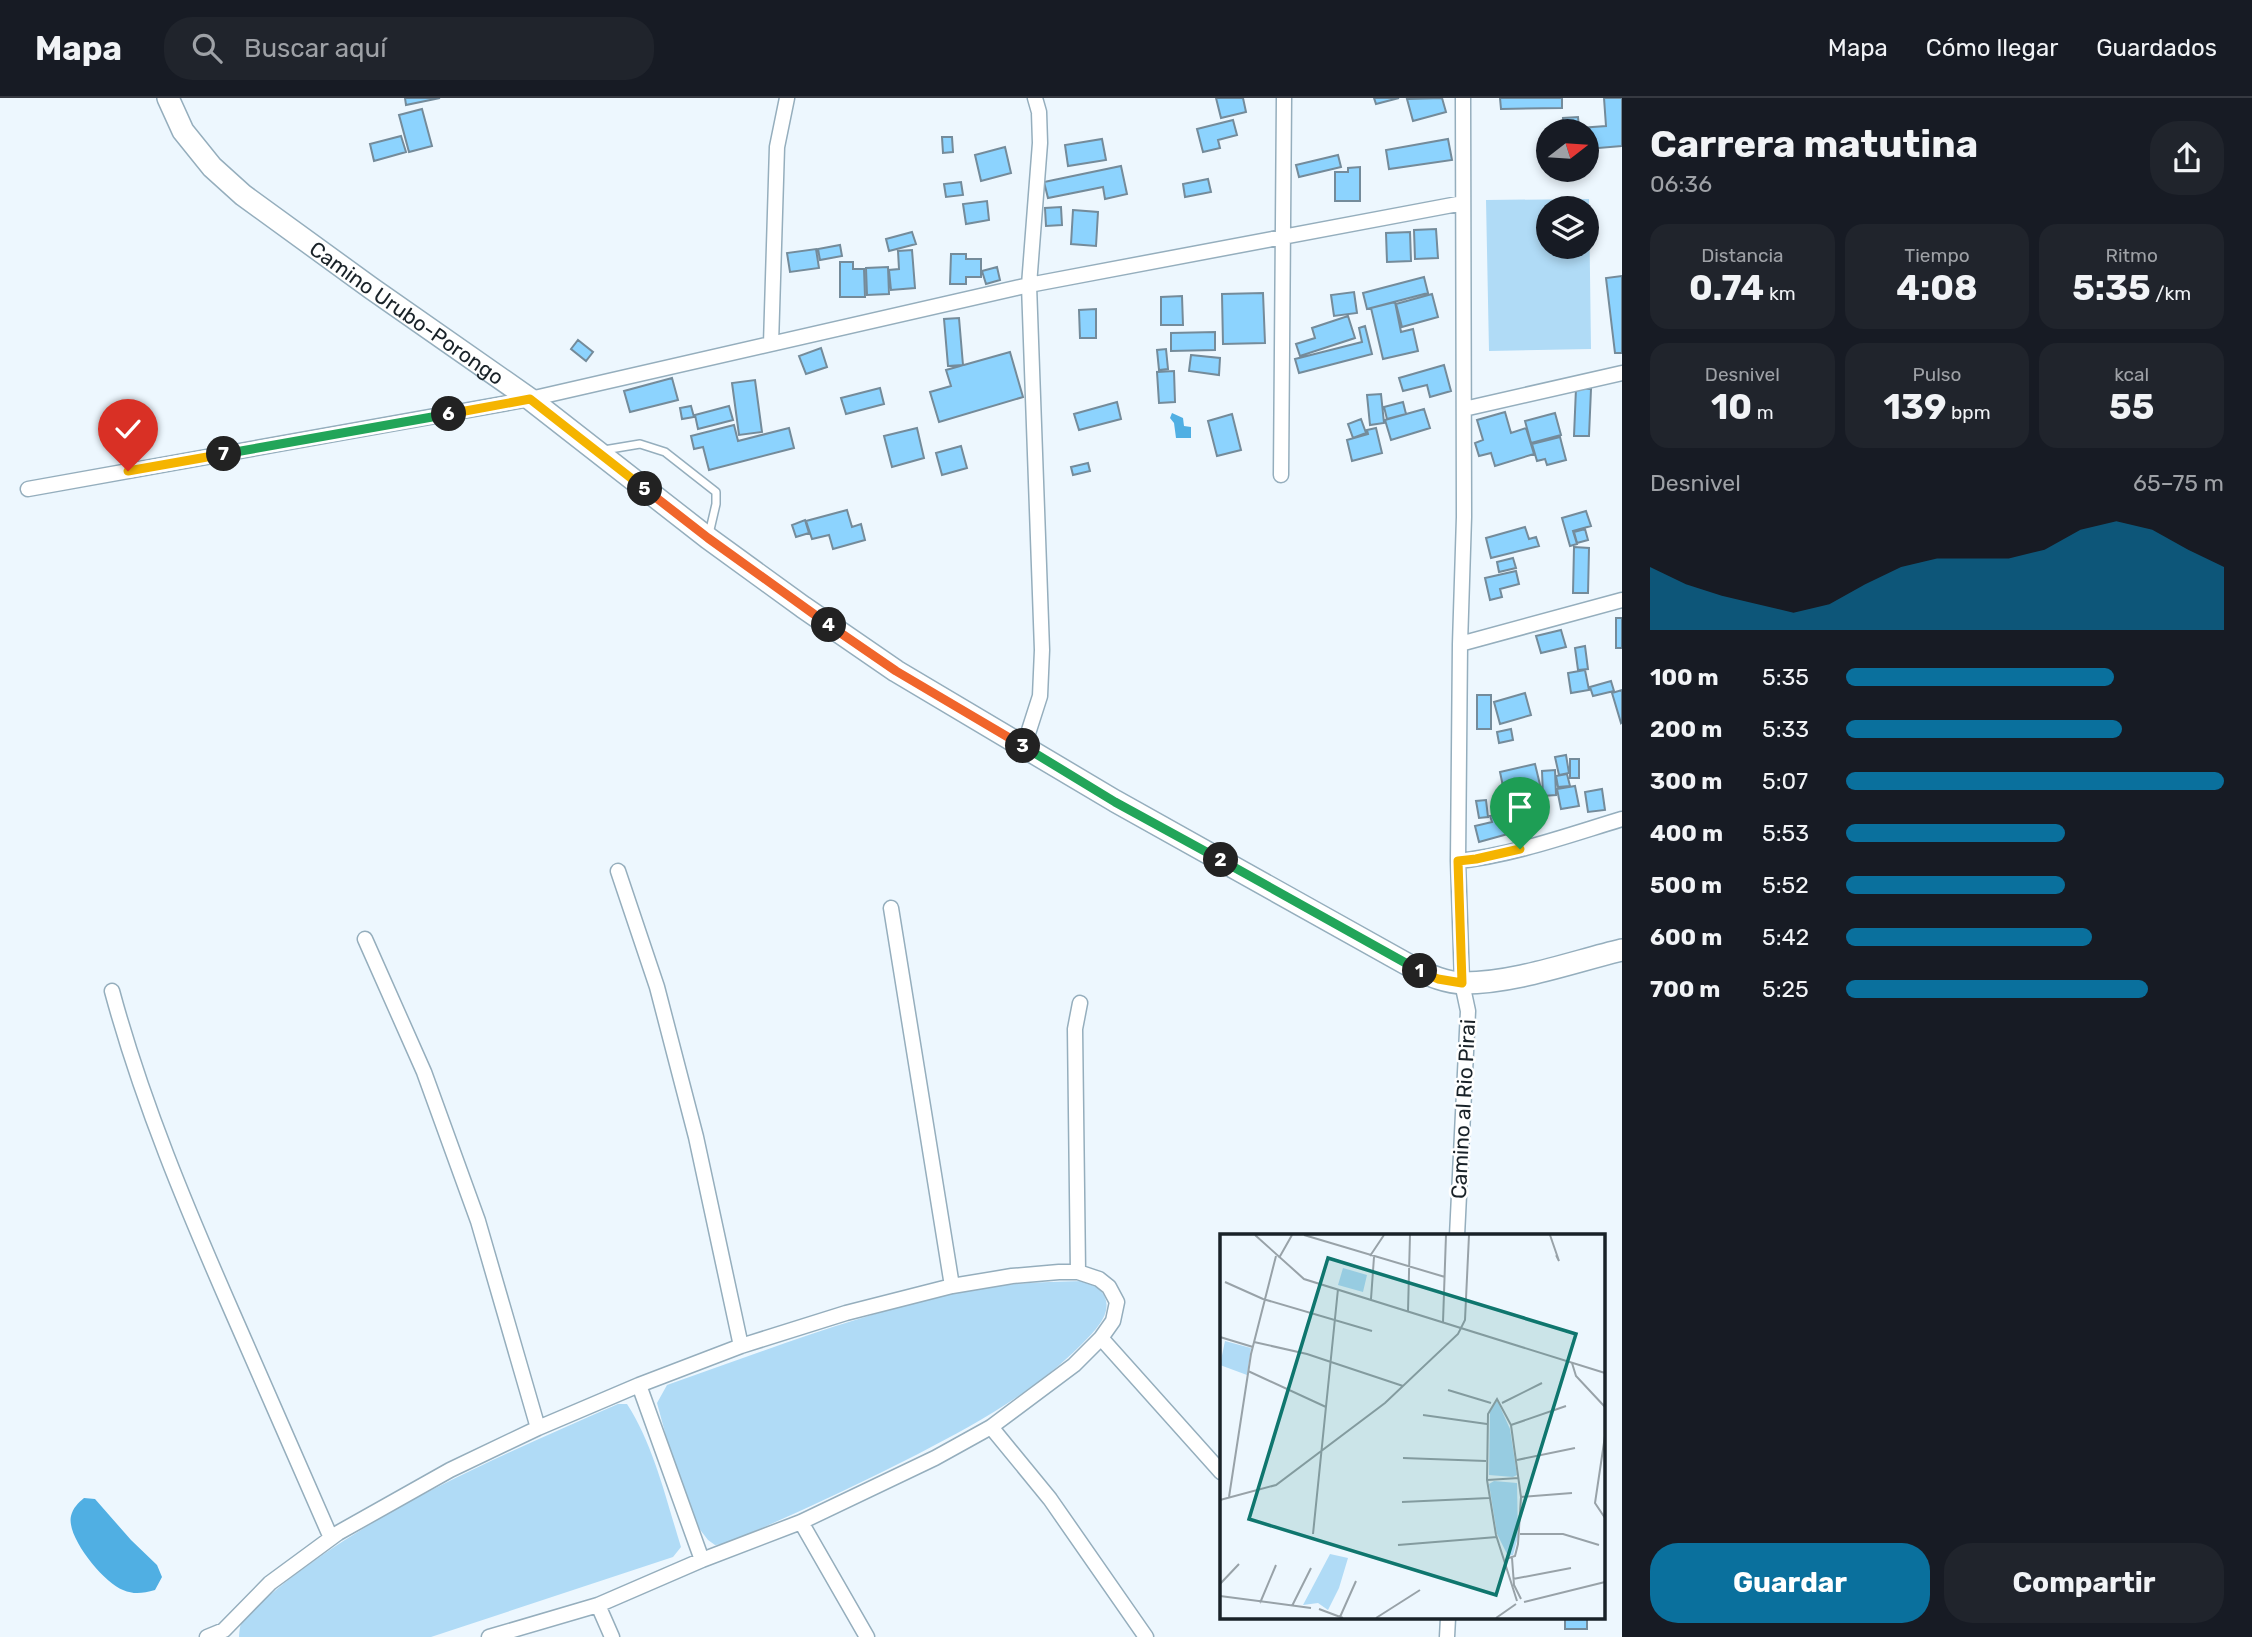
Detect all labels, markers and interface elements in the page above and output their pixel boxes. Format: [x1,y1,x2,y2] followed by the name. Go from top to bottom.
[164,17,654,80] search box
[35,29,122,68] text: Mapa
[188,29,226,67] icon: search
[244,33,387,64] text: Buscar aquí
[1828,34,1888,62] text: Mapa
[1926,34,2058,62] text: Cómo llegar
[2096,34,2217,62] text: Guardados
[1536,119,1600,182] north arrow
[1536,119,1599,259] map controls
[1650,121,1978,167] text: Carrera matutina
[2150,121,2224,195] button: share
[1650,170,1712,198] text: 06:36
[1536,196,1599,259] button: layers
[305,235,509,390] street label: Camino Urubo-Porongo
[1701,244,1784,267] text: Distancia
[1904,244,1970,267] text: Tiempo
[2106,244,2158,267] text: Ritmo
[1689,267,1764,309] text: 0.74
[1896,267,1978,309] text: 4:08
[2072,267,2151,309] text: 5:35
[1764,282,1796,305] text: km
[2151,282,2191,305] text: /km
[1705,363,1780,386] text: Desnivel
[1913,363,1961,386] text: Pulso
[2114,363,2149,386] text: kcal
[1711,386,1752,428] text: 10
[1883,386,1946,428] text: 139
[2109,386,2154,428] text: 55
[432,396,466,432] pin: 6
[98,399,158,471] pin
[1752,401,1774,424] text: m
[1946,401,1991,424] text: bpm
[442,402,455,425] text: 6
[109,410,147,448] icon: check
[206,436,242,472] pin: 7
[218,442,229,465] text: 7
[1650,469,1741,497] text: Desnivel
[2133,469,2224,497] text: 65–75 m
[628,472,662,506] pin: 5
[638,477,651,500] text: 5
[812,608,846,642] pin: 4
[822,613,835,636] text: 4
[1650,663,1719,691] text: 100 m
[1762,663,1809,691] text: 5:35
[1650,715,1722,743] text: 200 m
[1762,715,1809,743] text: 5:33
[1006,728,1040,764] pin: 3
[1016,734,1029,757] text: 3
[1650,767,1722,795] text: 300 m
[1762,767,1808,795] text: 5:07
[1490,777,1550,849] pin
[1501,788,1539,826] icon: arrive
[1650,819,1723,847] text: 400 m
[1762,819,1809,847] text: 5:53
[1204,842,1238,878] pin: 2
[1214,848,1227,871] text: 2
[1650,871,1722,899] text: 500 m
[1762,871,1809,899] text: 5:52
[1650,923,1722,951] text: 600 m
[1762,923,1809,951] text: 5:42
[1402,954,1438,988] pin: 1
[1415,959,1424,982] text: 1
[1650,975,1720,1003] text: 700 m
[1762,975,1809,1003] text: 5:25
[1446,1018,1480,1200] street label: Camino al Rio Pirai
[1220,1234,1604,1620] inset map
[1650,1543,1930,1623] button: Guardar
[1944,1543,2224,1623] button: Compartir

